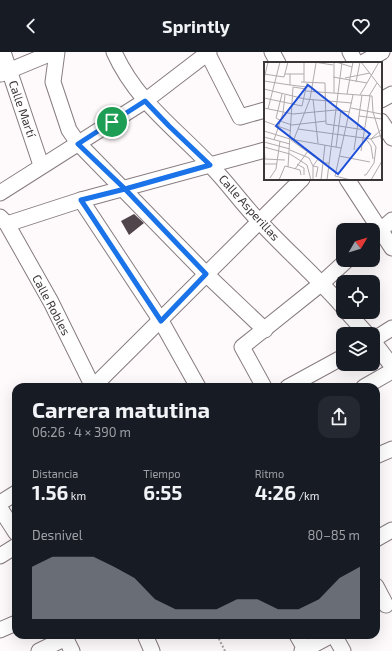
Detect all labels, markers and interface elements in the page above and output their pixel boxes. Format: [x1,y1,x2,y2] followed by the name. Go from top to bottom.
[20,15,42,37] icon: back
[162,15,230,37] text: Sprintly
[350,15,372,37] icon: heart
[264,62,382,180] inset map
[7,78,40,140] street label: Calle Martí
[95,105,129,139] pin
[101,111,123,133] icon: arrive
[216,171,283,243] street label: Calle Asperillas
[336,223,380,267] north arrow
[336,223,380,371] map controls
[30,272,74,337] street label: Calle Robles
[336,275,380,319] button: locate
[336,327,380,371] button: layers
[32,396,210,422] text: Carrera matutina
[318,396,360,438] button: share
[32,424,131,440] text: 06:26 · 4 × 390 m
[32,467,78,480] text: Distancia
[143,467,181,480] text: Tiempo
[255,467,284,480] text: Ritmo
[32,480,68,504] text: 1.56
[143,480,182,504] text: 6:55
[255,480,296,504] text: 4:26
[68,489,86,502] text: km
[296,489,319,502] text: /km
[32,527,83,543] text: Desnivel
[307,527,360,543] text: 80–85 m

